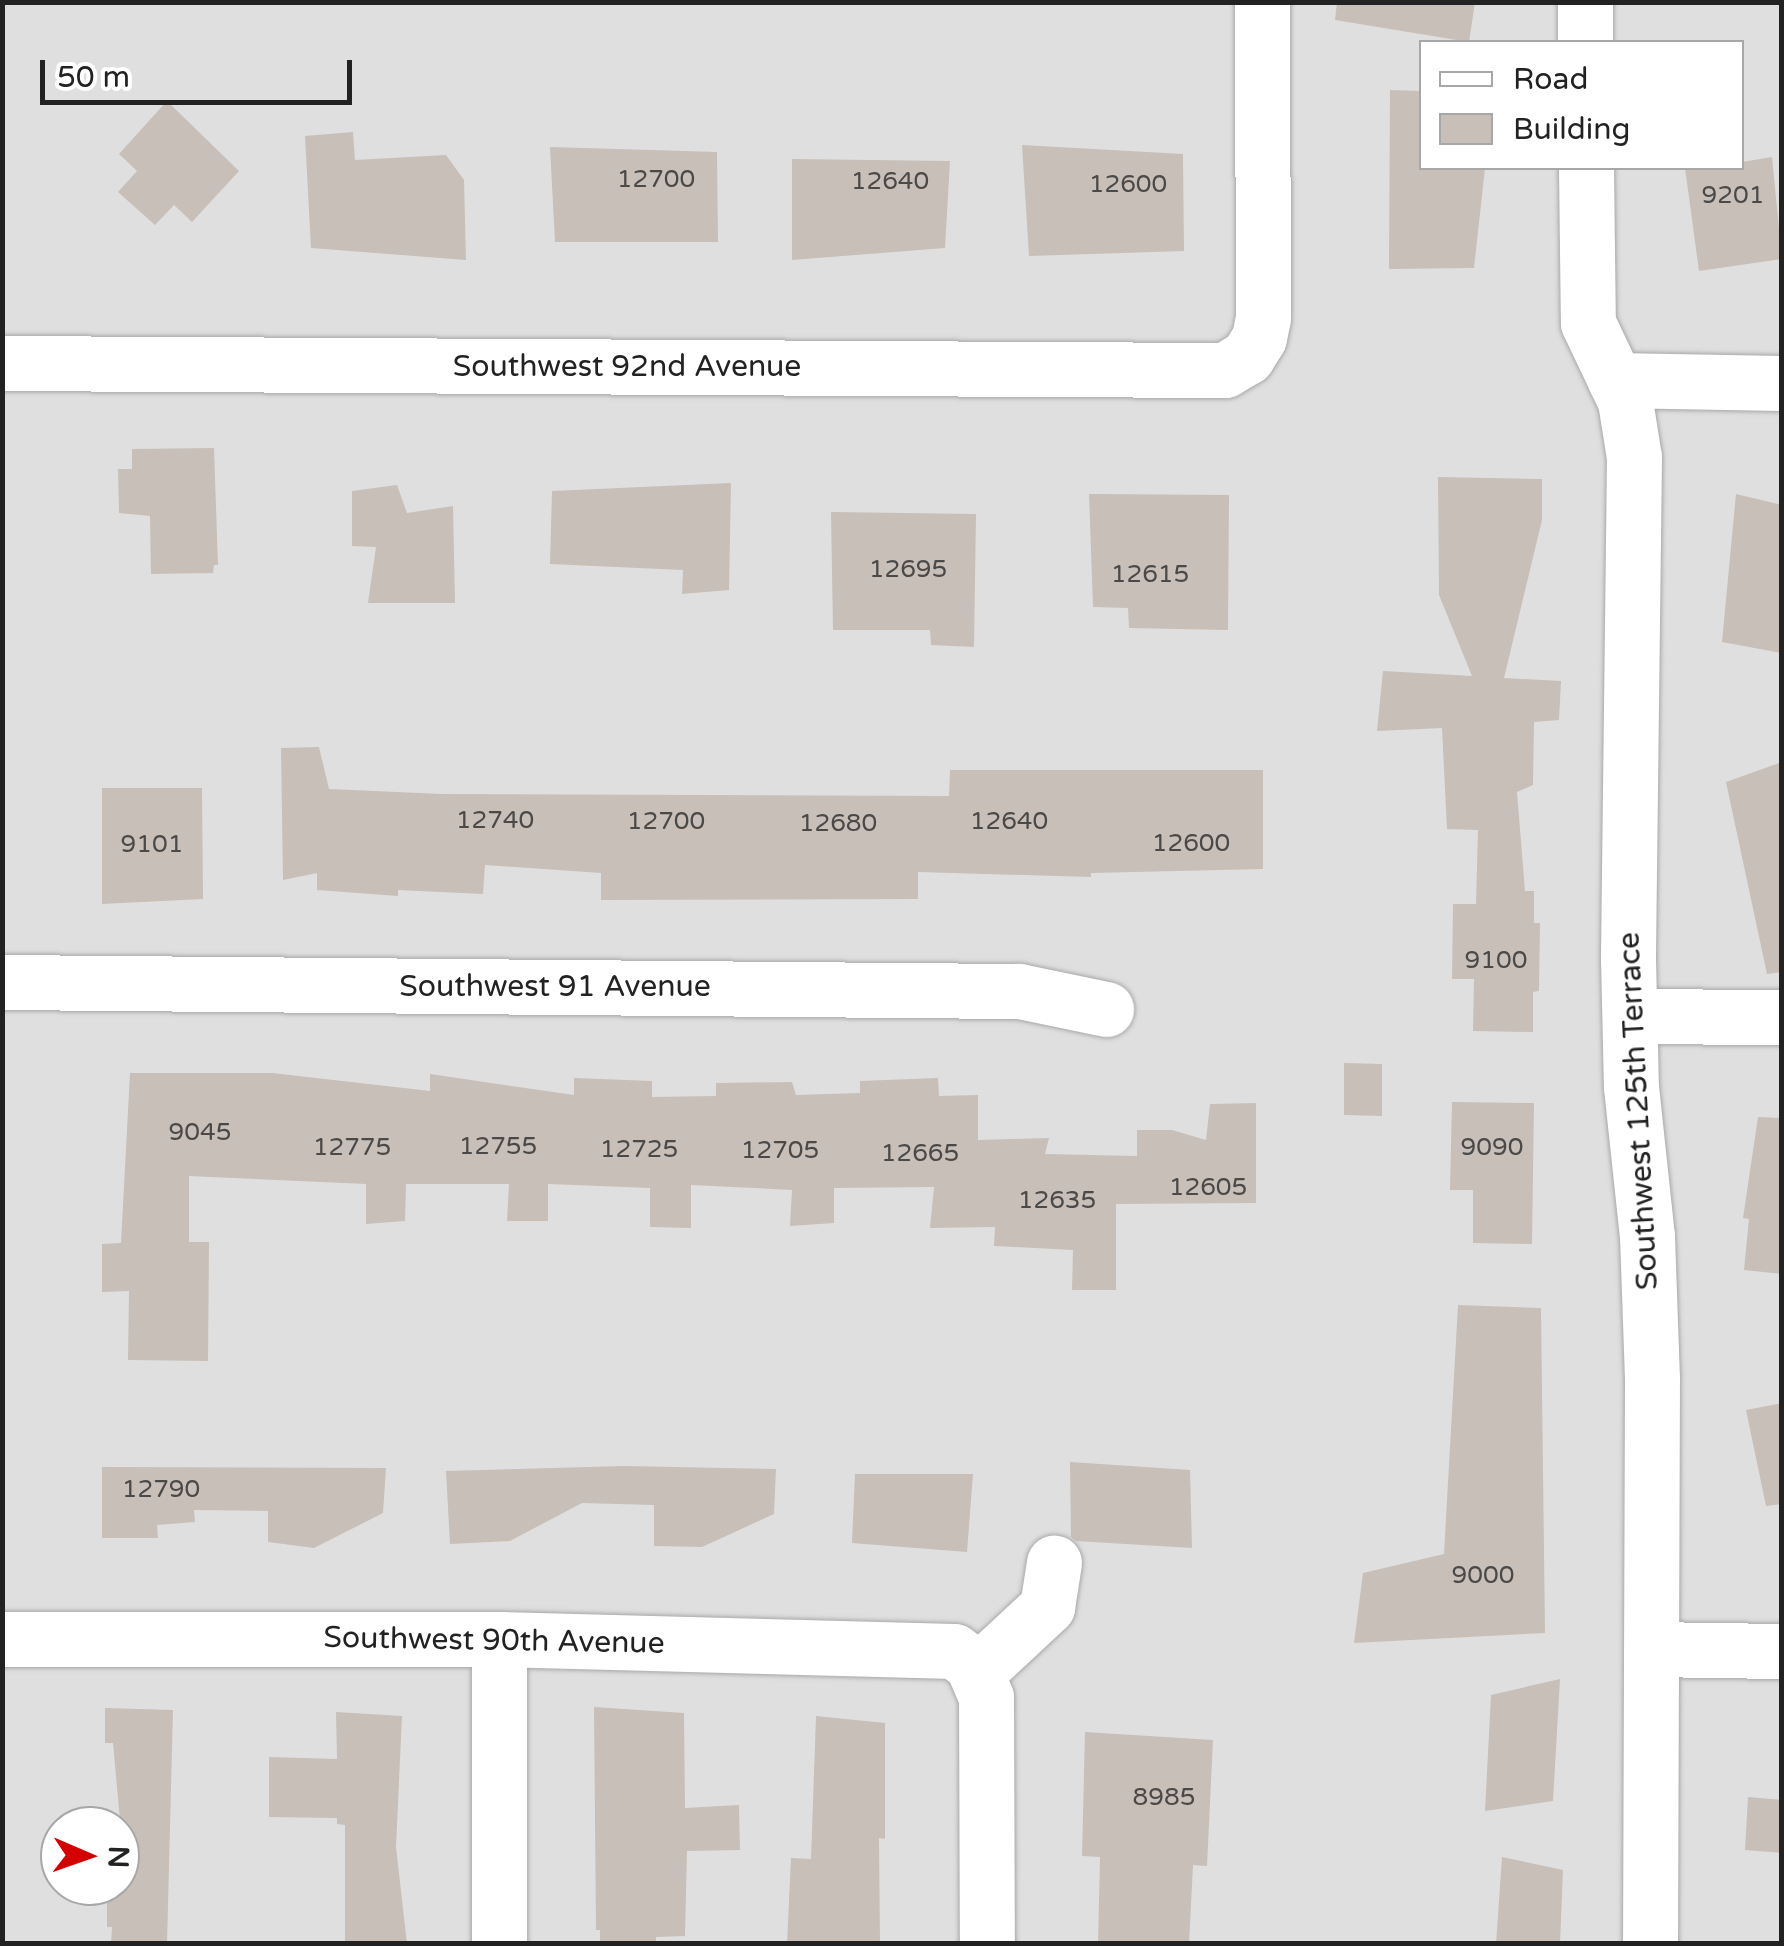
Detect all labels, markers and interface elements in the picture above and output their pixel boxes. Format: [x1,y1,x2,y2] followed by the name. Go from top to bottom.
[45,40,358,102] scale bar
[1419,40,1744,170] legend
[57,59,130,96] text: 50 m
[1513,61,1588,98] text: Road
[1513,111,1630,148] text: Building
[617,164,695,194] house number: 12700
[851,166,929,196] house number: 12640
[1089,169,1167,199] house number: 12600
[1702,180,1764,210] house number: 9201
[453,349,801,385] street label: Southwest 92nd Avenue
[869,554,947,584] house number: 12695
[1111,559,1189,589] house number: 12615
[456,805,534,835] house number: 12740
[627,806,705,836] house number: 12700
[970,806,1048,836] house number: 12640
[799,808,877,838] house number: 12680
[1152,828,1230,858] house number: 12600
[121,829,183,859] house number: 9101
[1612,931,1666,1291] street label: Southwest 125th Terrace
[1465,945,1527,975] house number: 9100
[399,969,711,1005] street label: Southwest 91 Avenue
[169,1117,231,1147] house number: 9045
[459,1131,537,1161] house number: 12755
[313,1132,391,1162] house number: 12775
[1461,1132,1523,1162] house number: 9090
[600,1134,678,1164] house number: 12725
[741,1135,819,1165] house number: 12705
[881,1138,959,1168] house number: 12665
[1169,1172,1247,1202] house number: 12605
[1018,1185,1096,1215] house number: 12635
[122,1474,200,1504] house number: 12790
[1452,1560,1514,1590] house number: 9000
[323,1620,665,1662] street label: Southwest 90th Avenue
[1133,1782,1195,1812] house number: 8985
[40,1806,140,1906] north arrow
[101,1845,135,1869] text: N

